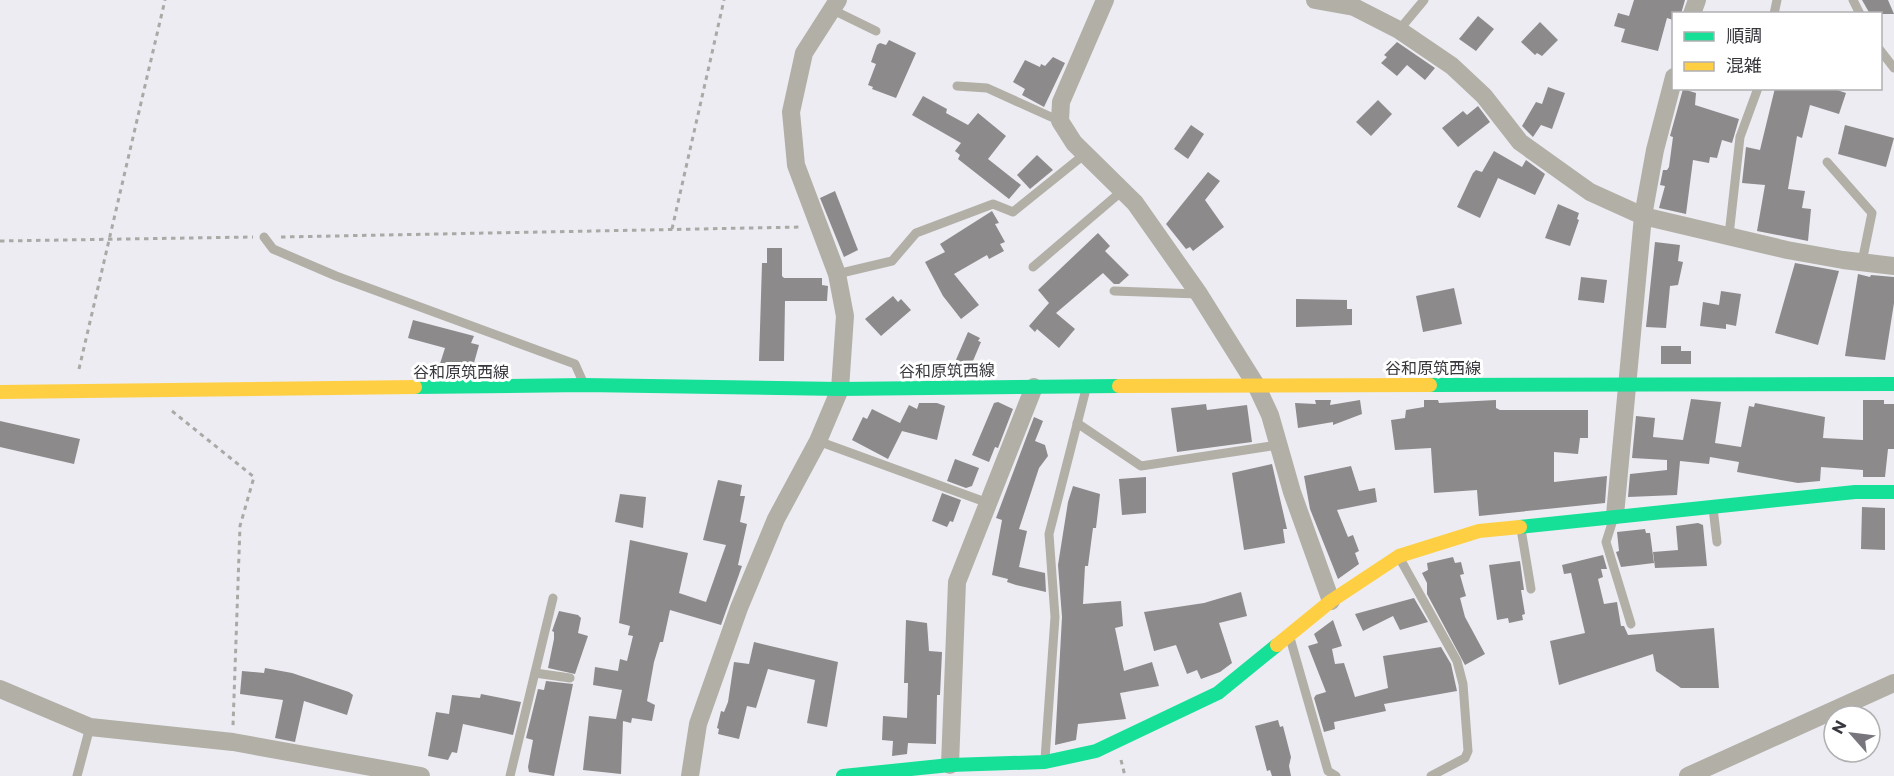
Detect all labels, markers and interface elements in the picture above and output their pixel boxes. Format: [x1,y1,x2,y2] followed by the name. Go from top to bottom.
[1672,12,1882,90] legend
[1726,25,1762,47] text: 順調
[1726,55,1762,77] text: 混雑
[1385,359,1481,378] street label: 谷和原筑西線
[899,361,995,381] street label: 谷和原筑西線
[413,363,509,382] street label: 谷和原筑西線
[1822,704,1882,764] north arrow
[1828,717,1851,737] text: N

